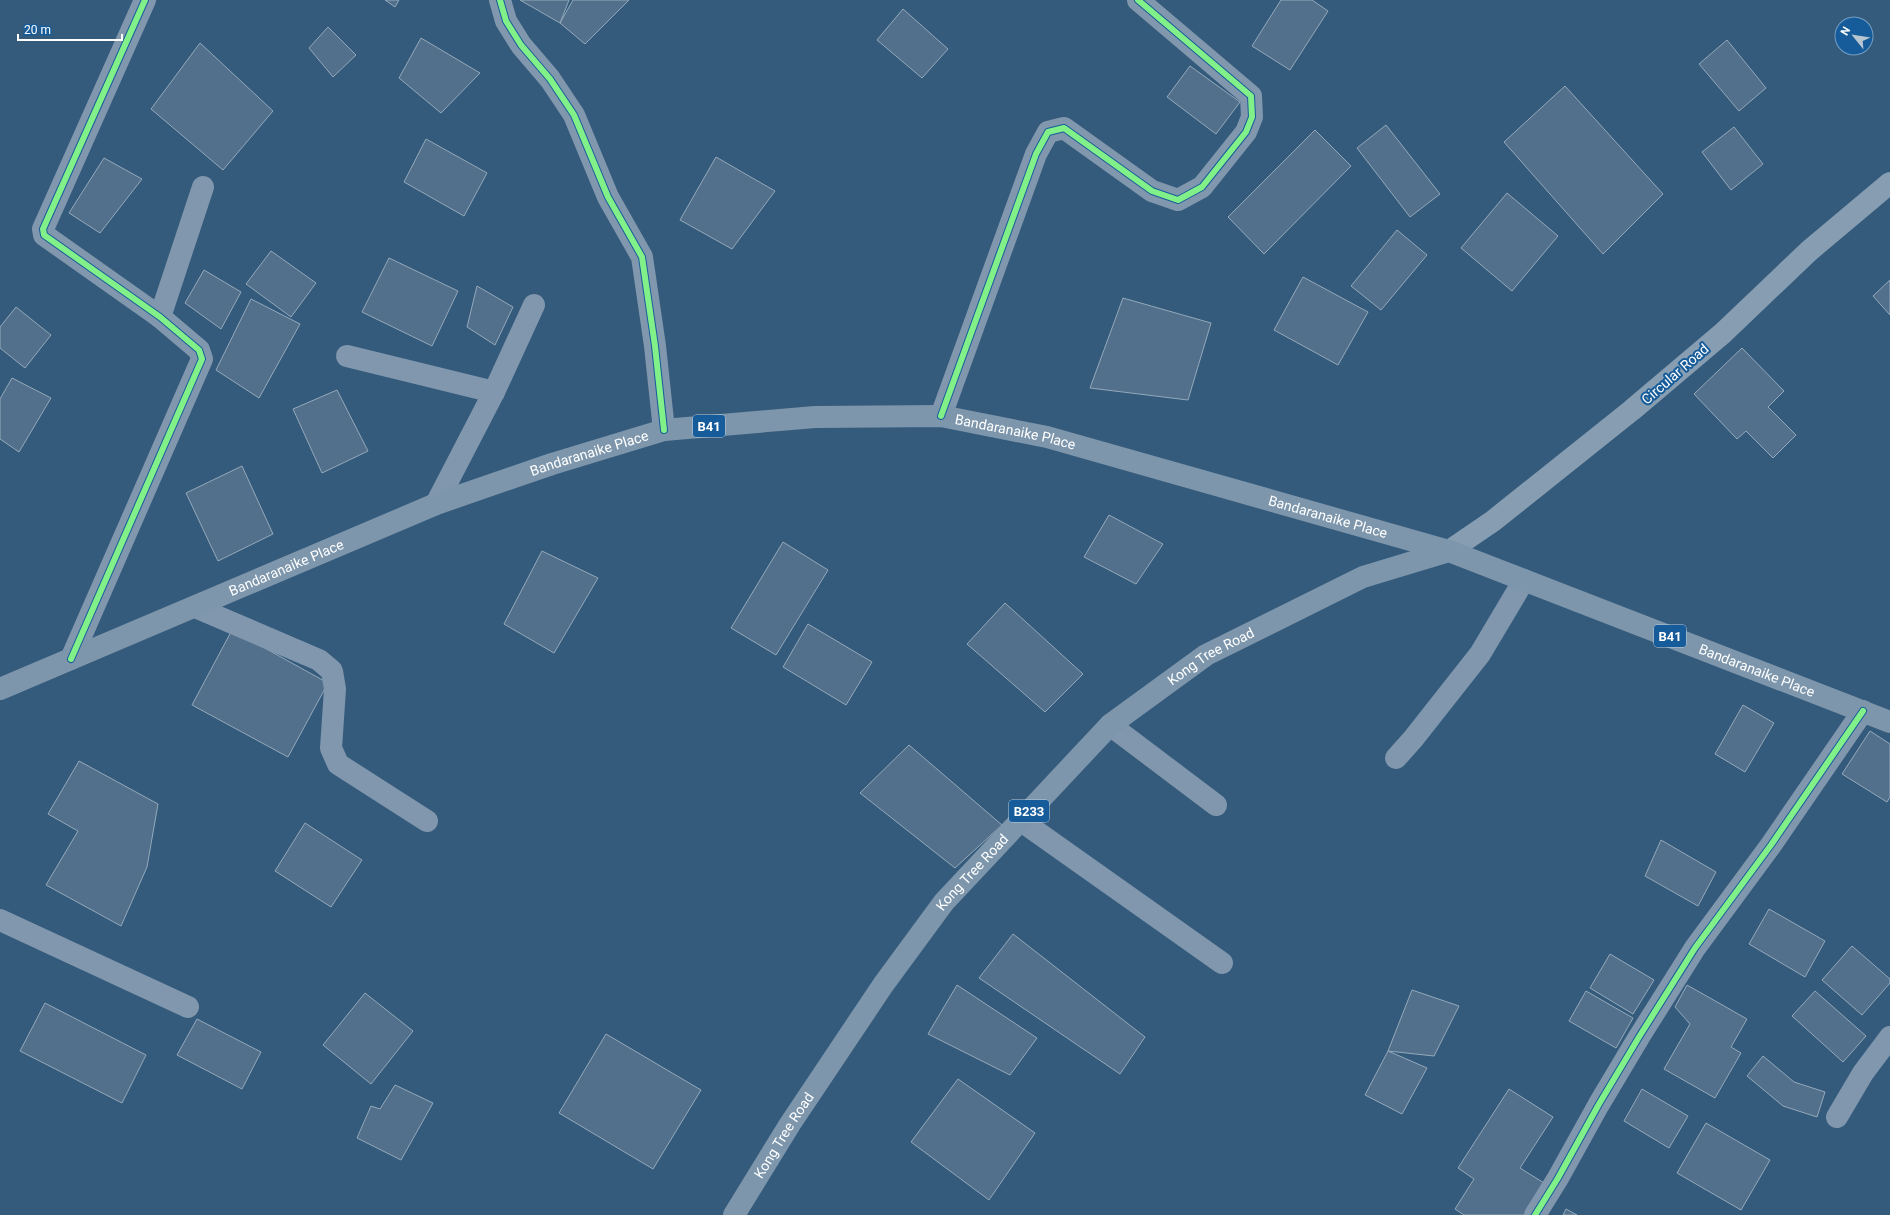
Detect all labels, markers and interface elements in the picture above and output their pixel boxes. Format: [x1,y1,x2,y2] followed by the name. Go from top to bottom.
[18,16,122,42] scale bar
[1834,16,1874,56] north arrow
[24,23,51,37] text: 20 m
[1838,24,1853,38] text: N
[1638,341,1712,407] street label: Circular Road
[954,411,1078,453] street label: Bandaranaike Place
[693,415,725,437] road number: B41
[528,427,650,479] street label: Bandaranaike Place
[1267,492,1389,541] street label: Bandaranaike Place
[227,536,346,599] street label: Bandaranaike Place
[1164,624,1257,688] street label: Kong Tree Road
[1654,625,1686,647] road number: B41
[1697,641,1817,700] street label: Bandaranaike Place
[1009,800,1049,822] road number: B233
[933,831,1011,913] street label: Kong Tree Road
[751,1089,817,1181] street label: Kong Tree Road

